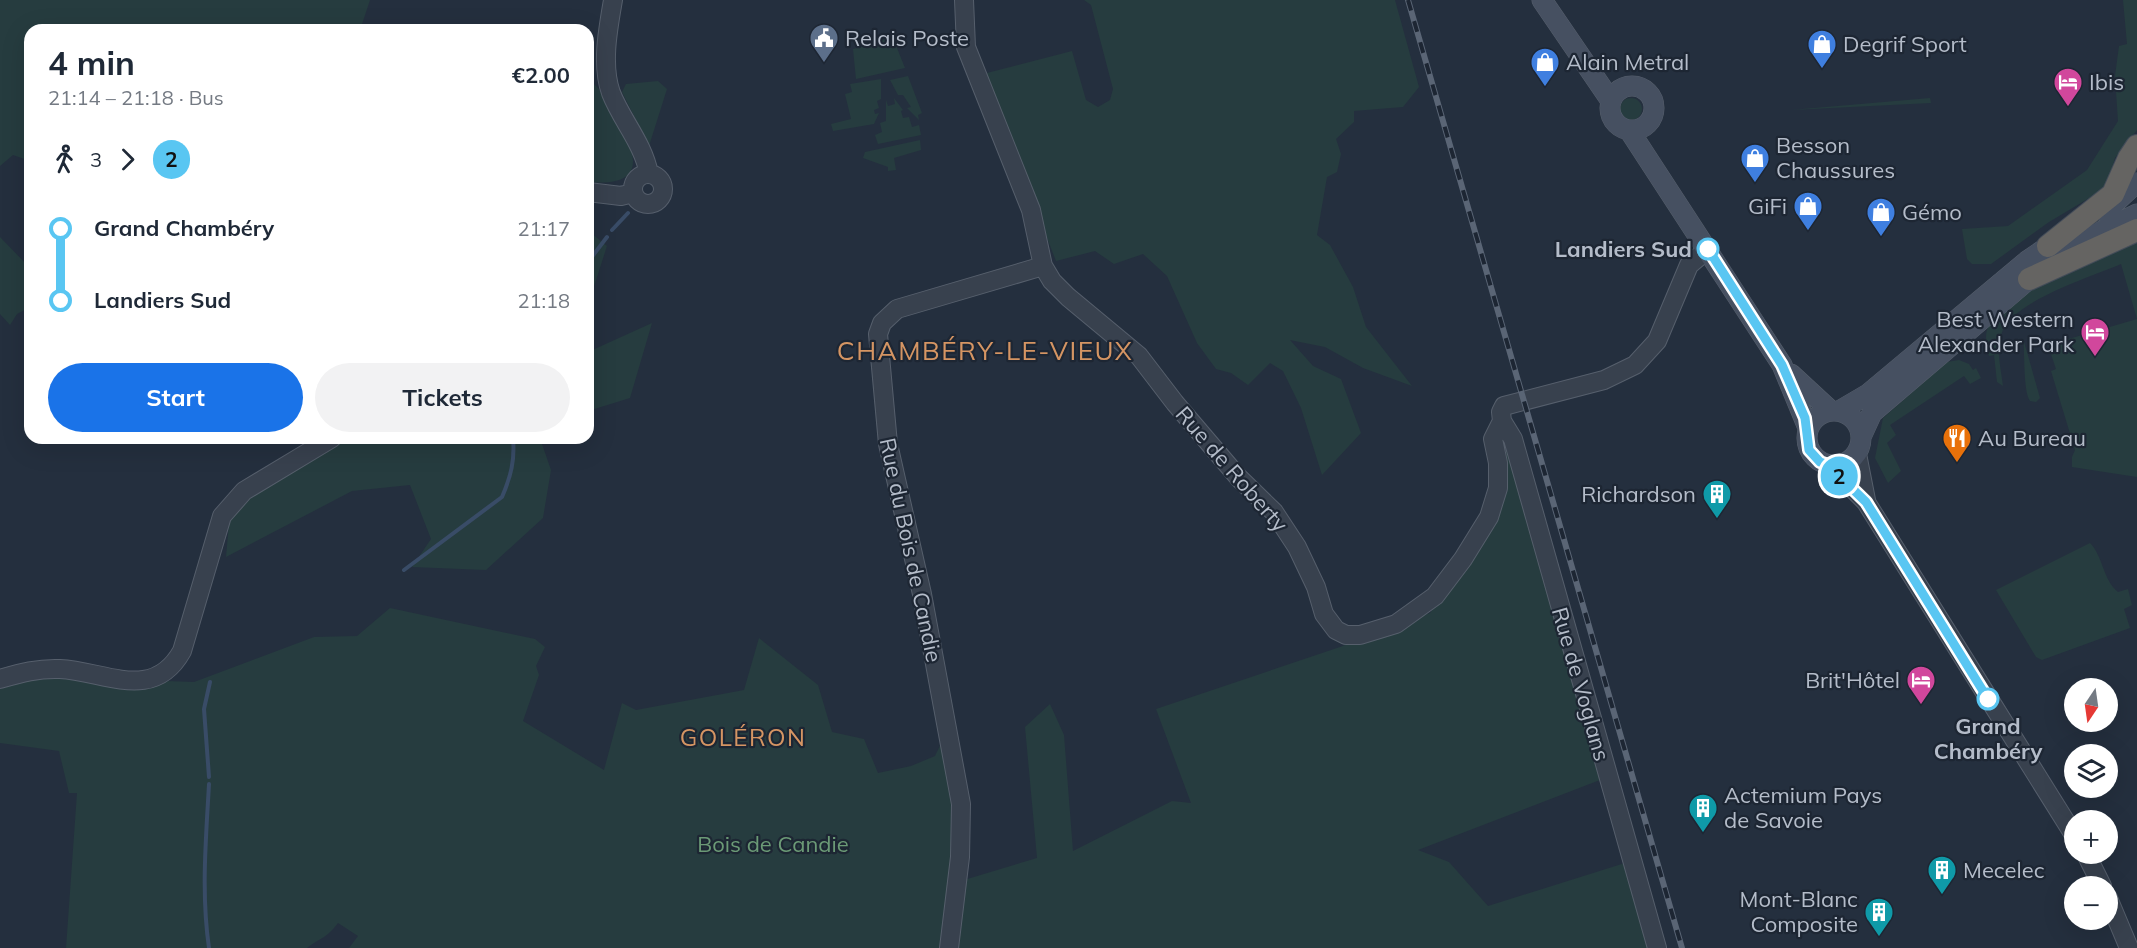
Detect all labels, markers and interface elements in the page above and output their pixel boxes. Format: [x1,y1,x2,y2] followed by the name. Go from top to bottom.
[808,22,840,64] public building icon: Relais Poste
[845,24,969,52] place label: Relais Poste
[1806,28,1838,70] shop icon: Degrif Sport
[1843,30,1967,58] place label: Degrif Sport
[48,42,135,83] text: 4 min
[1529,46,1561,88] shop icon: Alain Metral
[1566,48,1689,76] place label: Alain Metral
[512,61,570,89] text: €2.00
[2052,66,2084,108] hotel icon: Ibis
[2089,68,2124,96] place label: Ibis
[48,85,224,110] text: 21:14 – 21:18 · Bus
[1776,131,1895,184] place label: Besson Chaussures
[1739,142,1771,184] shop icon: Besson Chaussures
[48,143,81,176] icon: walk
[111,143,144,176] icon: forward
[165,146,178,172] text: 2
[90,147,102,172] text: 3
[1792,190,1824,232] shop icon: GiFi
[1748,192,1787,220] place label: GiFi
[1865,196,1897,238] shop icon: Gémo
[1902,198,1962,226] place label: Gémo
[94,214,274,242] text: Grand Chambéry
[517,216,570,241] text: 21:17
[1555,235,1692,263] place label: Landiers Sud
[1697,238,1719,260] marker: Landiers Sud
[94,286,231,314] text: Landiers Sud
[517,288,570,313] text: 21:18
[1918,305,2075,358] place label: Best Western Alexander Park
[2079,316,2111,358] hotel icon: Best Western Alexander Park
[837,334,1133,367] district label: CHAMBÉRY-LE-VIEUX
[48,363,303,432] button: Start
[315,363,570,432] button: Tickets
[1170,400,1294,538] street label: Rue de Roberty
[1941,422,1973,464] restaurant icon: Au Bureau
[1978,424,2086,452] place label: Au Bureau
[874,435,948,665] street label: Rue du Bois de Candie
[1820,456,1858,496] line badge: 2
[1833,463,1845,489] text: 2
[1701,478,1733,520] building icon: Richardson
[1581,480,1696,508] place label: Richardson
[1546,604,1616,764] street label: Rue de Voglans
[1905,664,1937,706] hotel icon: Brit'Hôtel
[1805,666,1900,694] place label: Brit'Hôtel
[2064,678,2118,732] north arrow
[2064,678,2118,930] map controls
[1977,688,1999,710] marker: Grand Chambéry
[1934,712,2042,765] place label: Grand Chambéry
[680,722,806,752] district label: GOLÉRON
[2064,744,2118,798] button: layers
[1724,781,1882,834] place label: Actemium Pays de Savoie
[1687,792,1719,834] building icon: Actemium Pays de Savoie
[2064,810,2118,864] button: +
[697,830,849,858] park label: Bois de Candie
[1926,854,1958,896] building icon: Mecelec
[1963,856,2045,884] place label: Mecelec
[2064,876,2118,930] button: −
[1740,885,1858,938] place label: Mont-Blanc Composite
[1863,896,1895,938] building icon: Mont-Blanc Composite

